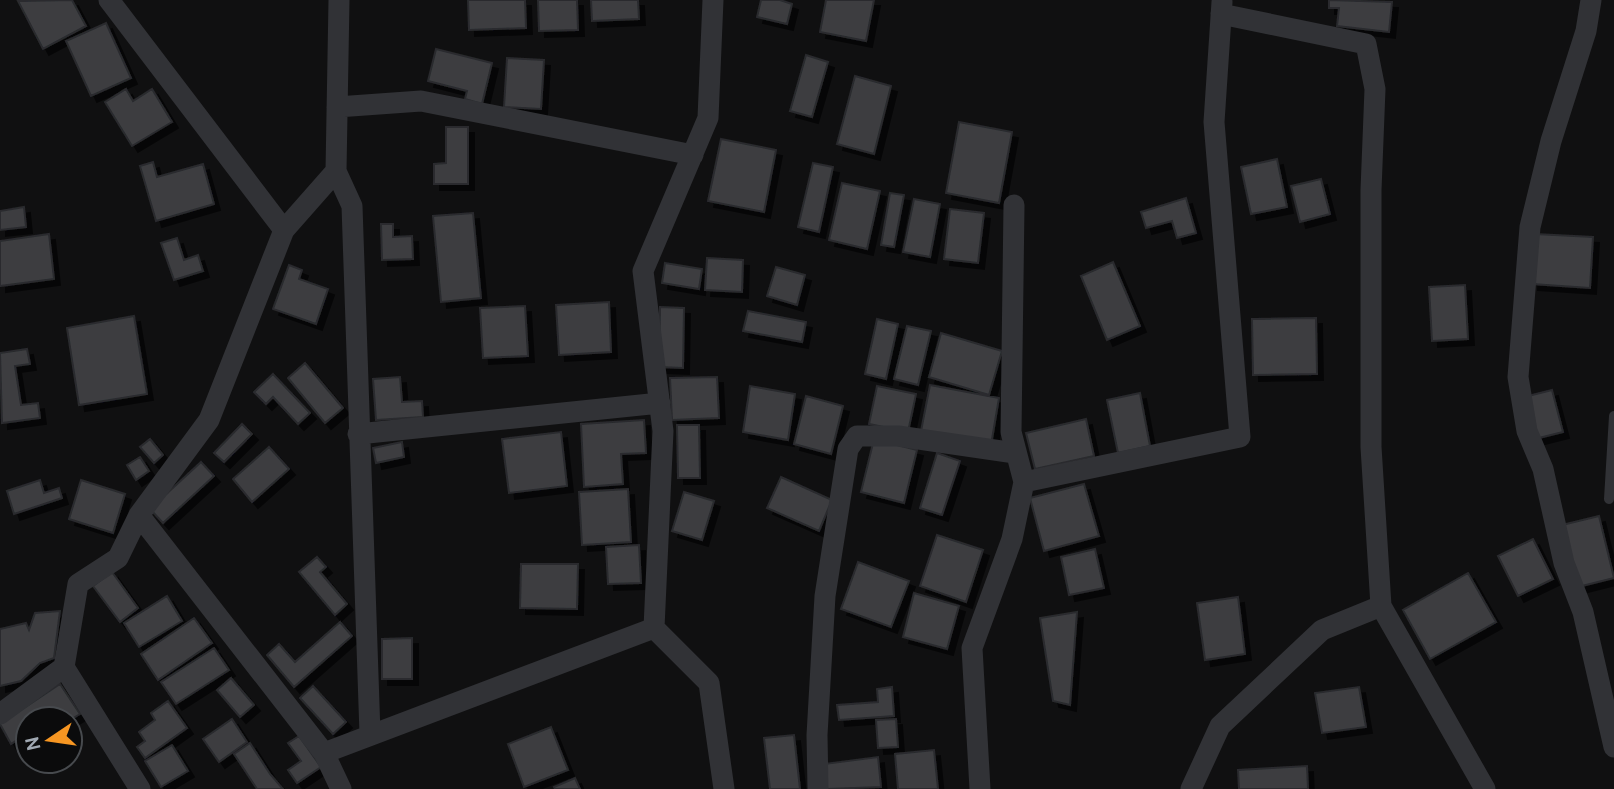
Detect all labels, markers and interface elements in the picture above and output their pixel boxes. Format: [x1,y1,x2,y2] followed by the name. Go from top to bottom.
[14,705,84,775] north arrow
[20,735,46,753] text: N

